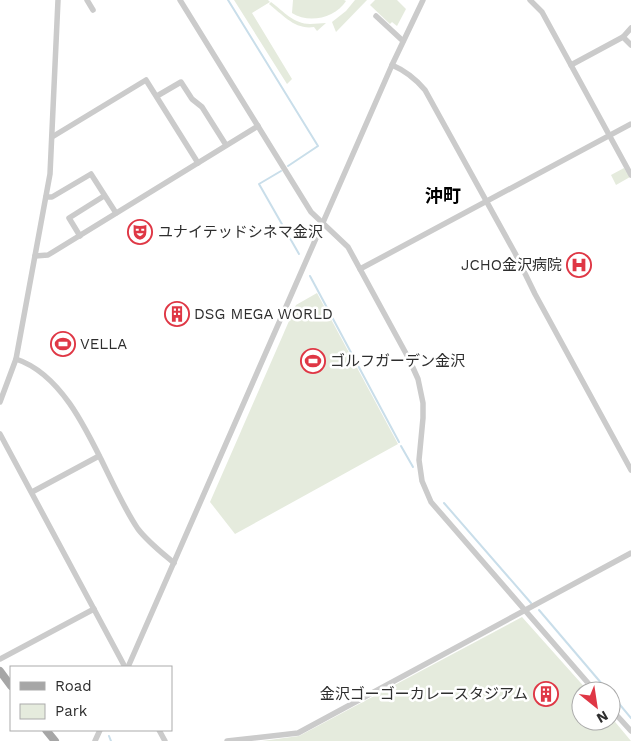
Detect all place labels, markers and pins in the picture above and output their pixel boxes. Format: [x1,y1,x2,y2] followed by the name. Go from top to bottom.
[127,219,153,245] theatre icon: ユナイテッドシネマ金沢
[158,223,323,241] place label: ユナイテッドシネマ金沢
[566,252,592,278] hospital icon: JCHO金沢病院
[461,256,562,274] place label: JCHO金沢病院
[164,301,190,327] building icon: DSG MEGA WORLD
[194,305,333,323] place label: DSG MEGA WORLD
[50,331,76,357] sports icon: VELLA
[80,335,127,353] place label: VELLA
[300,348,326,374] sports icon: ゴルフガーデン金沢
[330,352,465,370] place label: ゴルフガーデン金沢
[533,681,559,707] building icon: 金沢ゴーゴーカレースタジアム
[320,685,528,703] place label: 金沢ゴーゴーカレースタジアム

